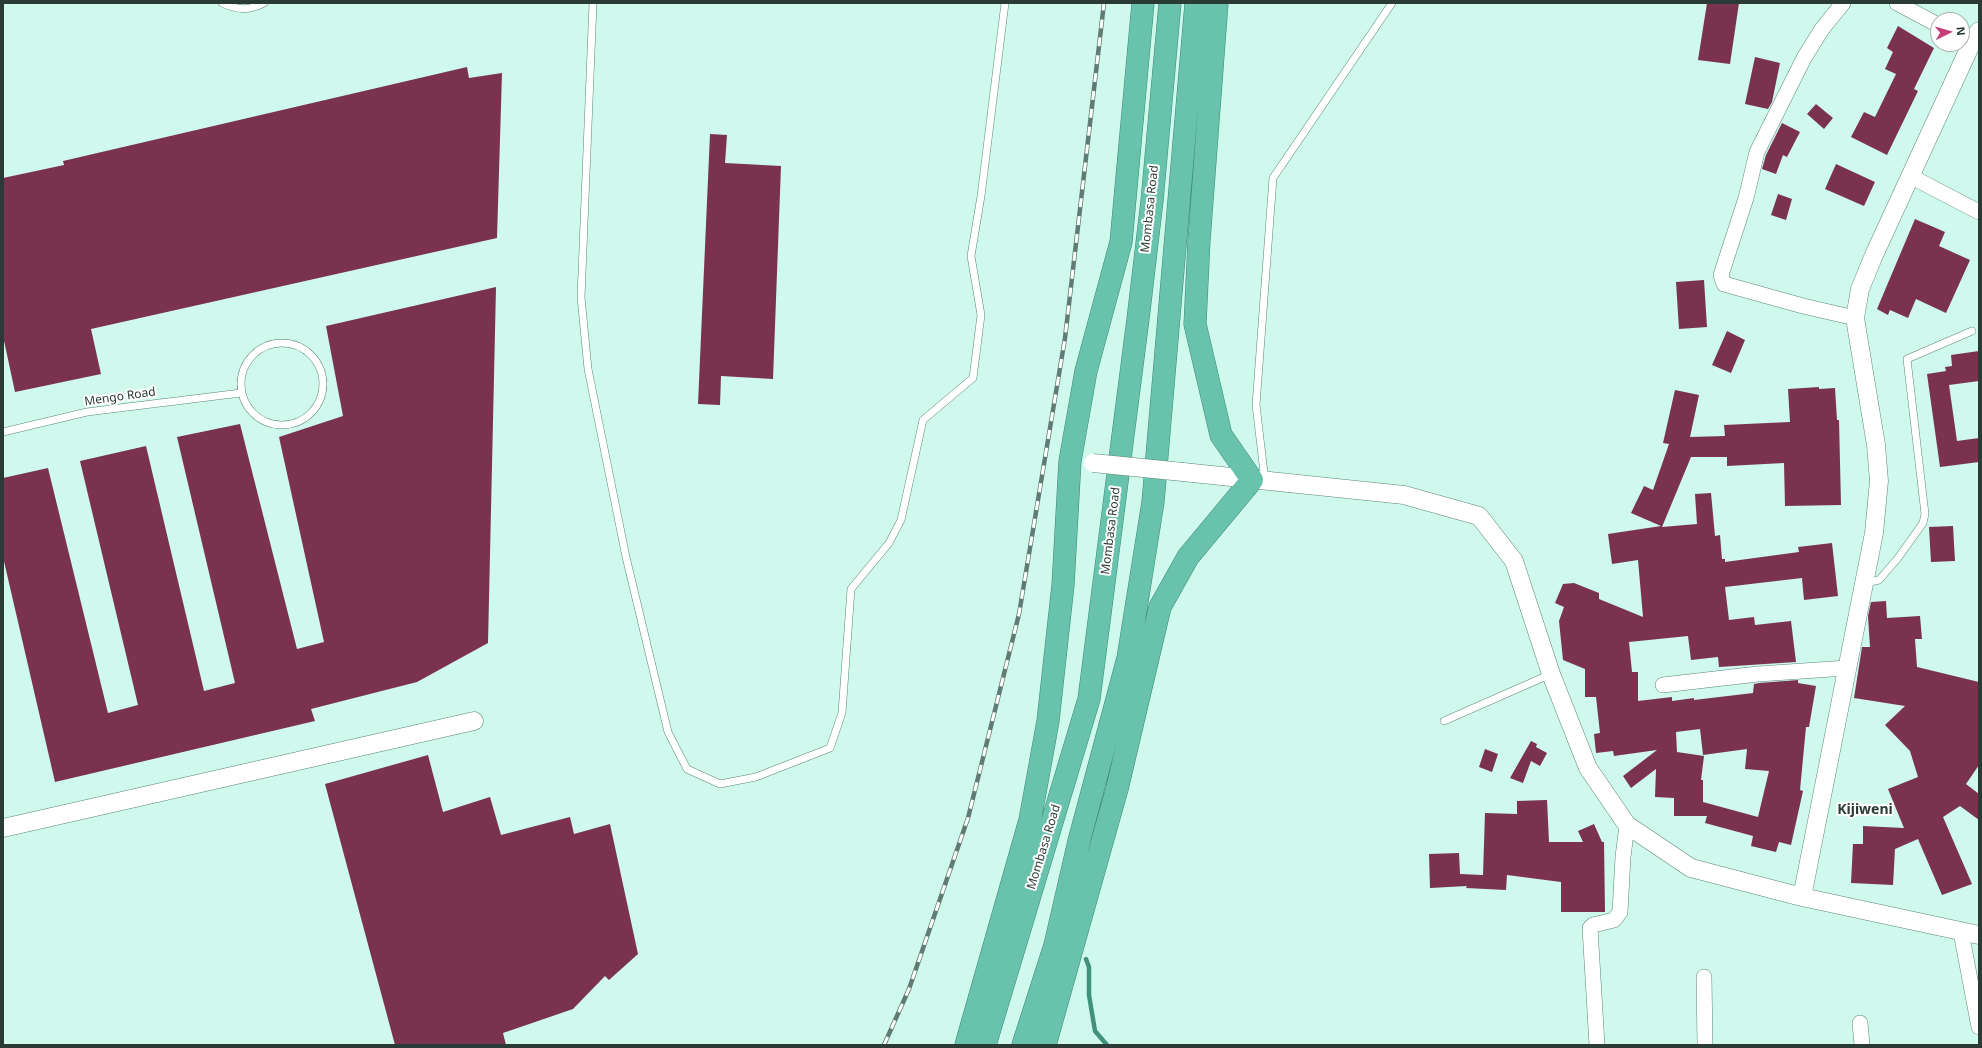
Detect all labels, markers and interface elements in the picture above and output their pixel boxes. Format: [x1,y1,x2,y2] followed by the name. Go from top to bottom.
[1930,12,1970,52] north arrow
[1954,26,1969,36] text: N
[1138,165,1162,253] street label: Mombasa Road
[84,385,156,409] street label: Mengo Road
[1098,486,1124,576] street label: Mombasa Road
[1837,802,1893,818] district label: Kijiweni
[1024,803,1064,891] street label: Mombasa Road

